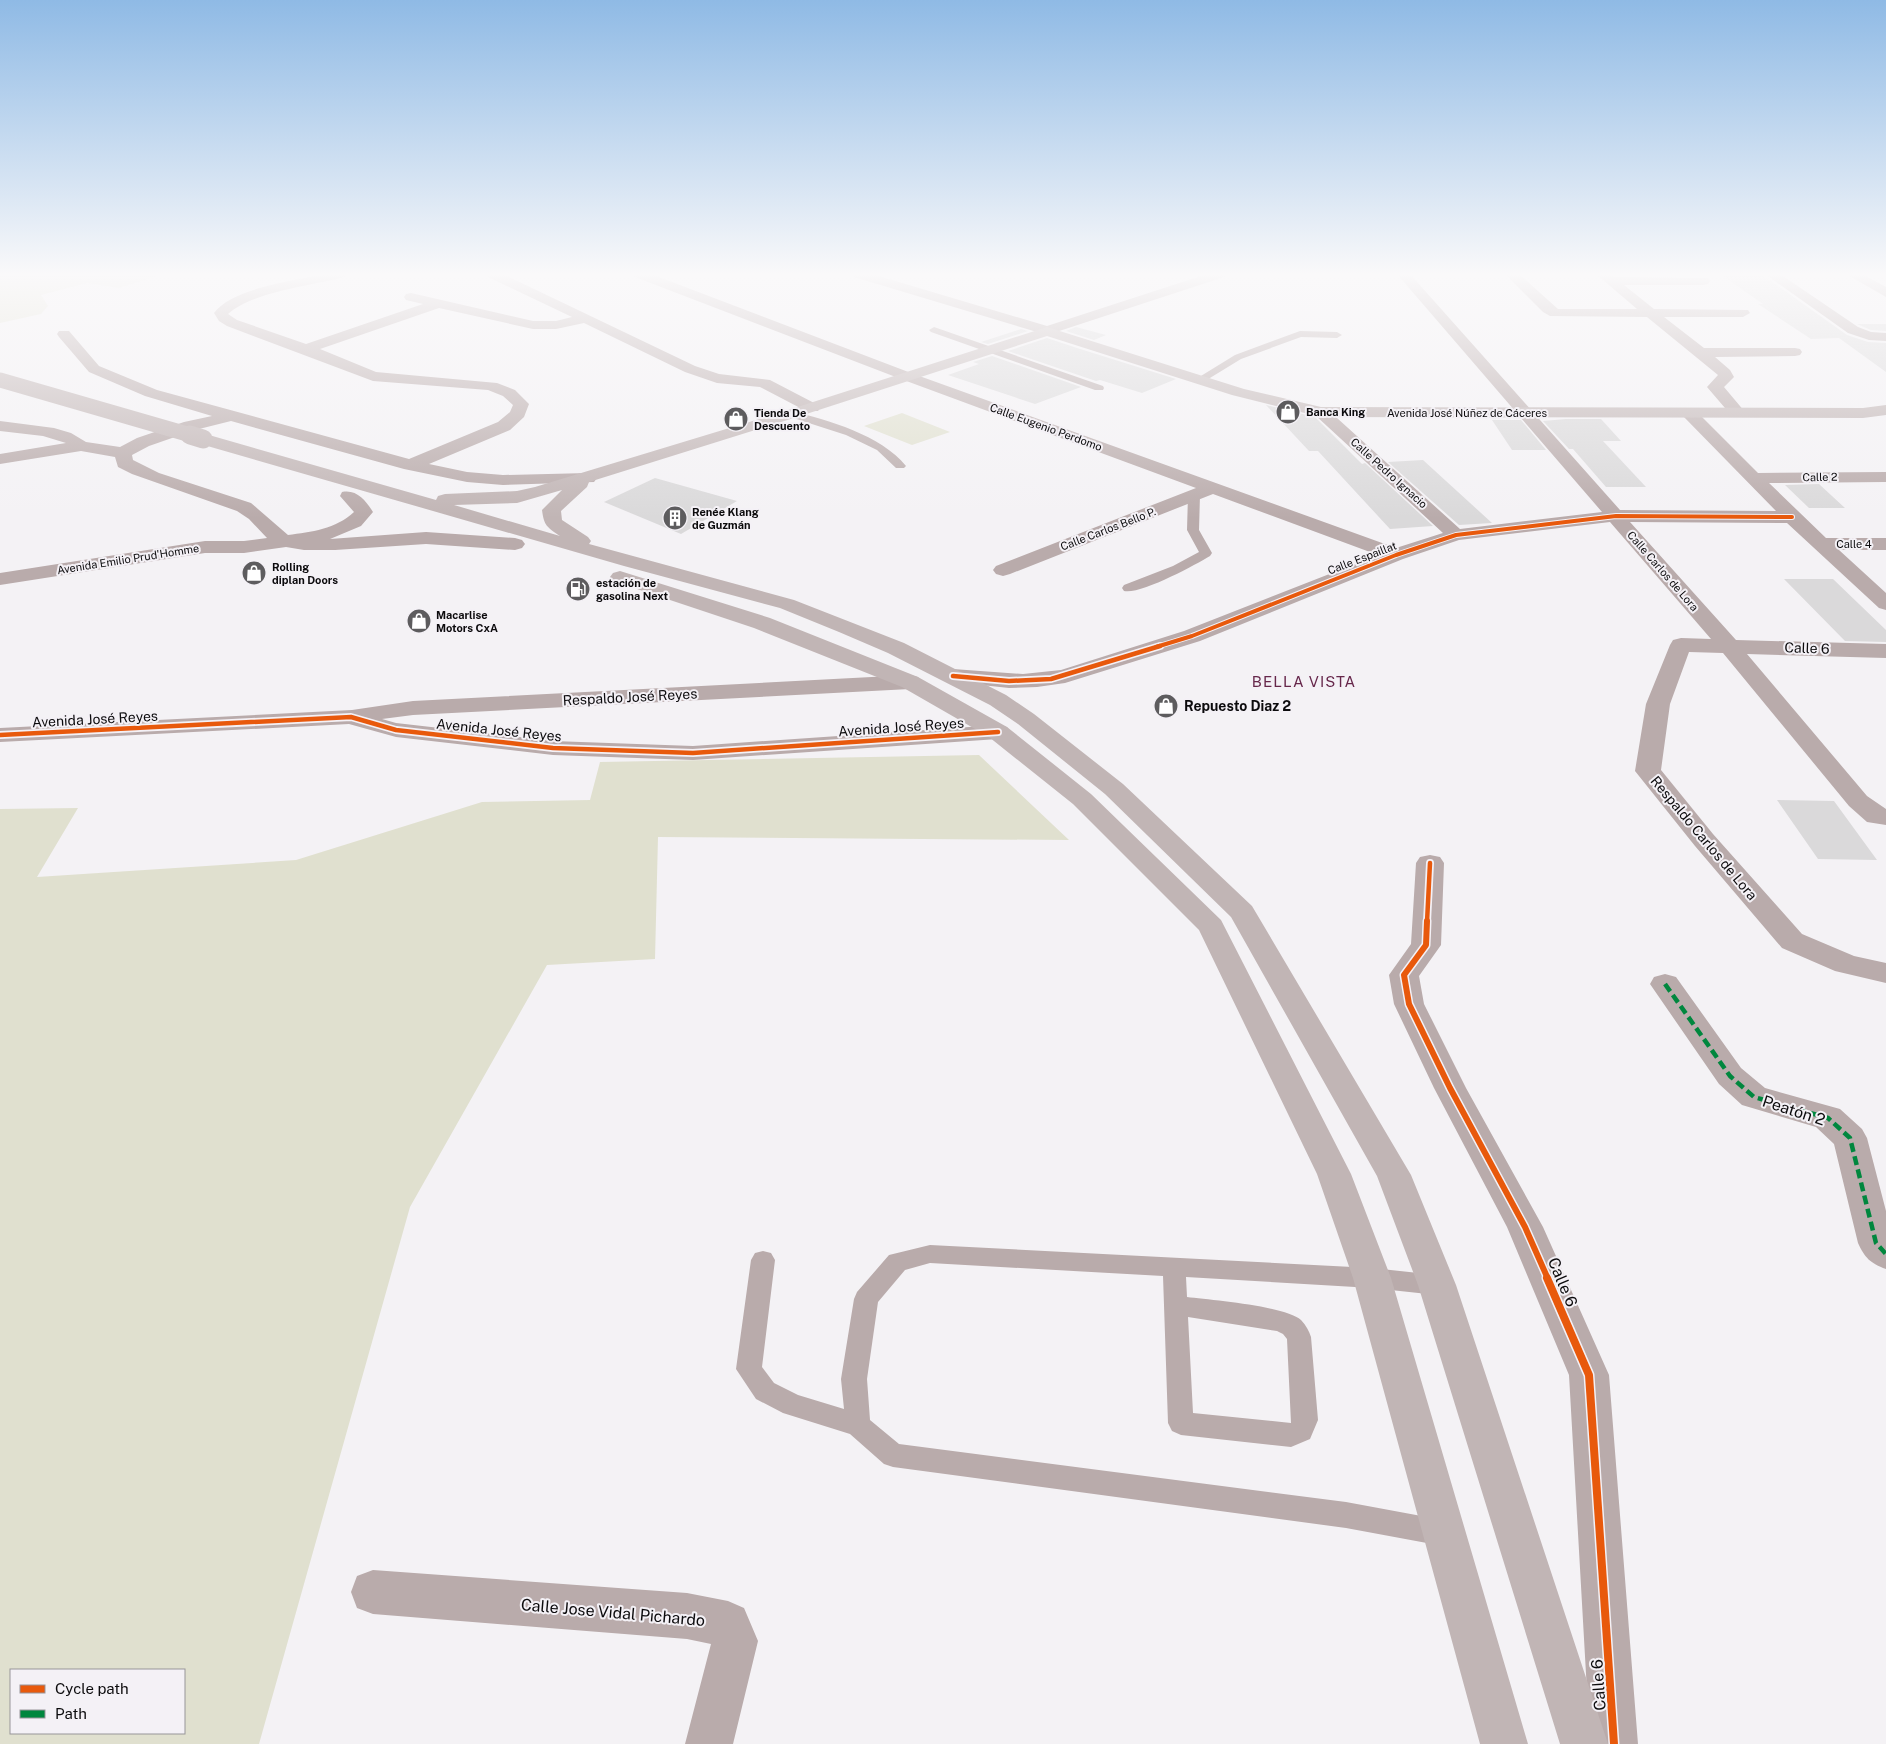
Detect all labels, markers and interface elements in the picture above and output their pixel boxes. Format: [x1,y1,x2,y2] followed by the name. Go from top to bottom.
[1275,399,1301,425] shop icon: Banca King
[988,401,1104,453] street label: Calle Eugenio Perdomo
[723,406,749,432] shop icon: Tienda De Descuento
[1306,406,1365,418] place label: Banca King
[754,407,810,432] place label: Tienda De Descuento
[1387,407,1548,419] street label: Avenida José Núñez de Cáceres
[1348,436,1430,510] street label: Calle Pedro Ignacio
[1802,471,1838,483] street label: Calle 2
[662,505,688,531] building icon: Renée Klang de Guzmán
[1059,505,1157,553] street label: Calle Carlos Bello P.
[692,506,759,531] place label: Renée Klang de Guzmán
[1625,529,1701,613] street label: Calle Carlos de Lora
[1836,538,1872,550] street label: Calle 4
[1326,539,1398,577] street label: Calle Espaillat
[56,542,200,576] street label: Avenida Emilio Prud'Homme
[241,560,267,586] shop icon: Rolling diplan Doors
[272,561,338,586] place label: Rolling diplan Doors
[565,576,591,602] fuel station icon: estación de gasolina Next
[596,577,668,602] place label: estación de gasolina Next
[406,608,432,634] shop icon: Macarlise Motors CxA
[436,609,498,634] place label: Macarlise Motors CxA
[1784,639,1830,657] street label: Calle 6
[1252,673,1356,690] district label: BELLA VISTA
[562,685,698,709] street label: Respaldo José Reyes
[1153,693,1179,719] shop icon: Repuesto Diaz 2
[1184,698,1291,714] place label: Repuesto Diaz 2
[32,708,158,730] street label: Avenida José Reyes
[436,715,562,745] street label: Avenida José Reyes
[838,715,964,739] street label: Avenida José Reyes
[1648,773,1760,903] street label: Respaldo Carlos de Lora
[1760,1091,1828,1130] street label: Peatón 2
[1544,1255,1581,1310] street label: Calle 6
[520,1595,706,1630] street label: Calle Jose Vidal Pichardo
[1587,1659,1610,1711] street label: Calle 6
[10,1669,185,1734] legend
[55,1680,129,1697] text: Cycle path
[55,1705,87,1722] text: Path

